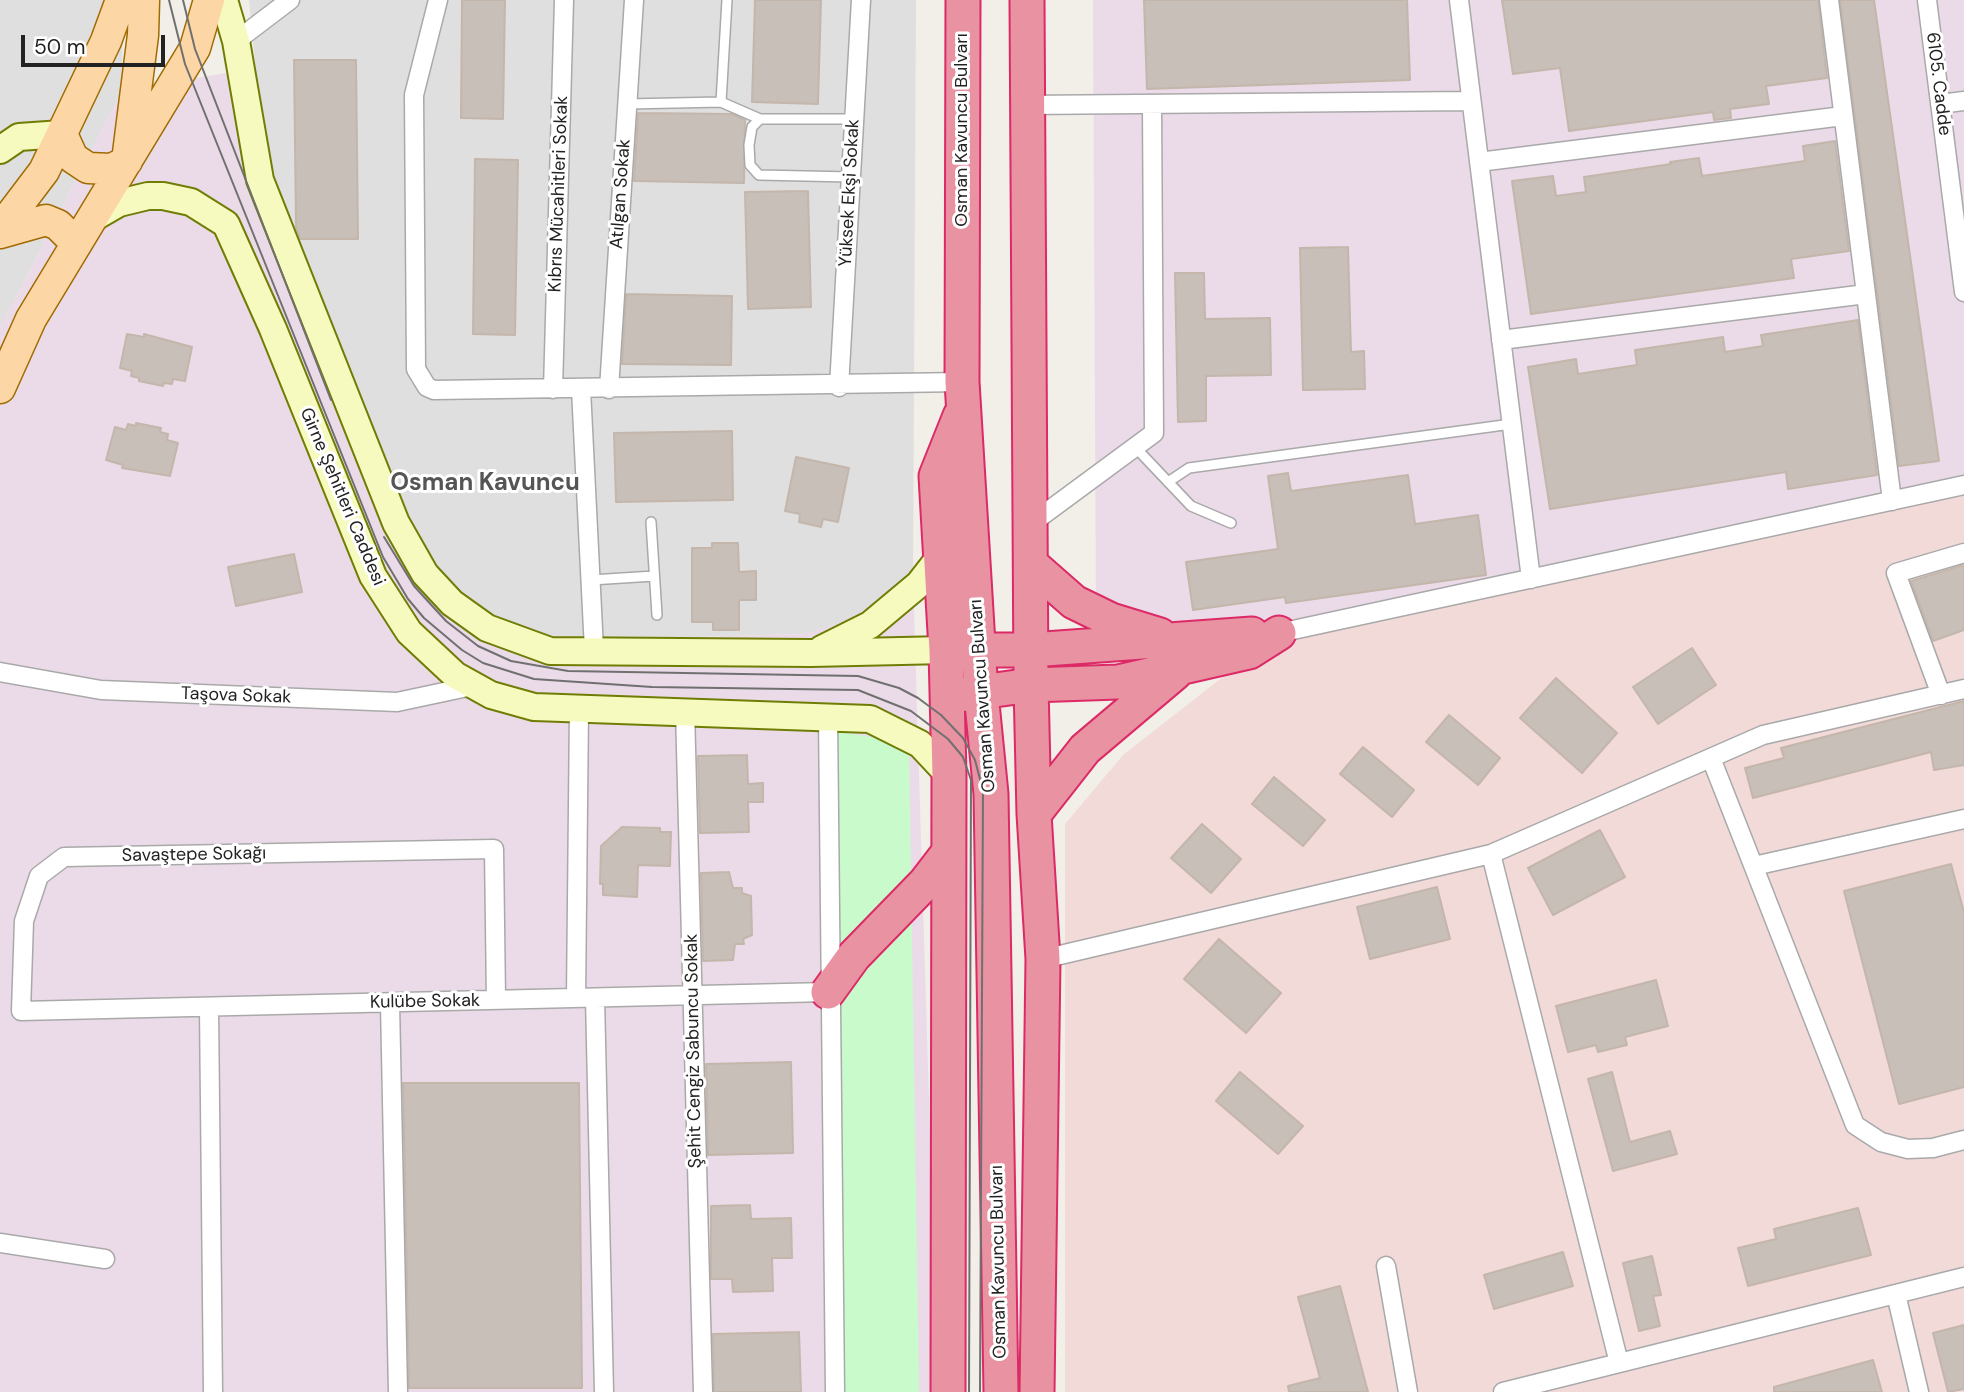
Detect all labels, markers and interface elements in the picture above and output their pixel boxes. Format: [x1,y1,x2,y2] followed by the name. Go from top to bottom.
[24,21,168,65] scale bar
[1921,31,1955,137] street label: 6105. Cadde
[34,33,85,61] text: 50 m
[951,33,973,227] street label: Osman Kavuncu Bulvarı
[545,95,573,293] street label: Kıbrıs Mücahitleri Sokak
[835,119,865,267] street label: Yüksek Ekşi Sokak
[606,138,636,250] street label: Atılgan Sokak
[295,405,389,589] street label: Girne Şehitleri Caddesi
[390,470,580,498] district label: Osman Kavuncu
[965,599,1001,793] street label: Osman Kavuncu Bulvarı
[180,683,292,709] street label: Taşova Sokak
[122,843,266,867] street label: Savaştepe Sokağı
[681,934,707,1168] street label: Şehit Cengiz Sabuncu Sokak
[370,990,480,1014] street label: Kulübe Sokak
[987,1165,1011,1359] street label: Osman Kavuncu Bulvarı

